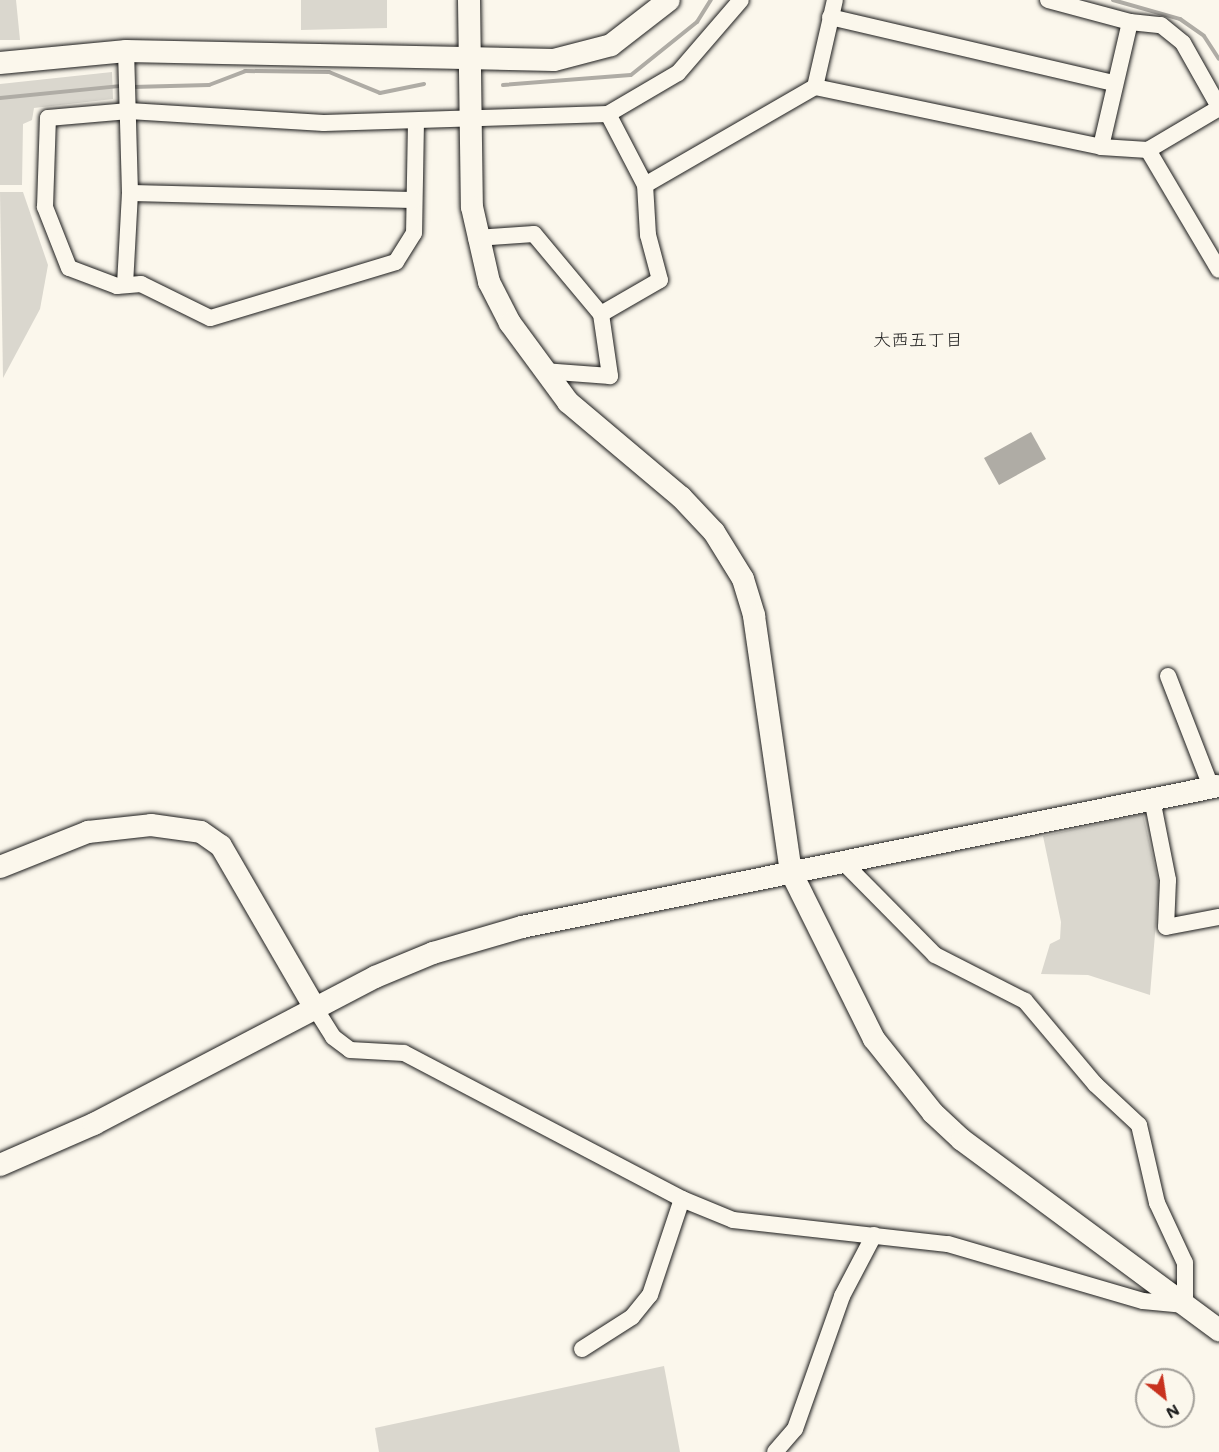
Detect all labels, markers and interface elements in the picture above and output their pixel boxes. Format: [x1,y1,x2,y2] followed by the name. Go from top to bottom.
[873,328,963,350] district label: 大西五丁目
[1135,1368,1195,1428] north arrow
[1163,1400,1184,1424] text: N

